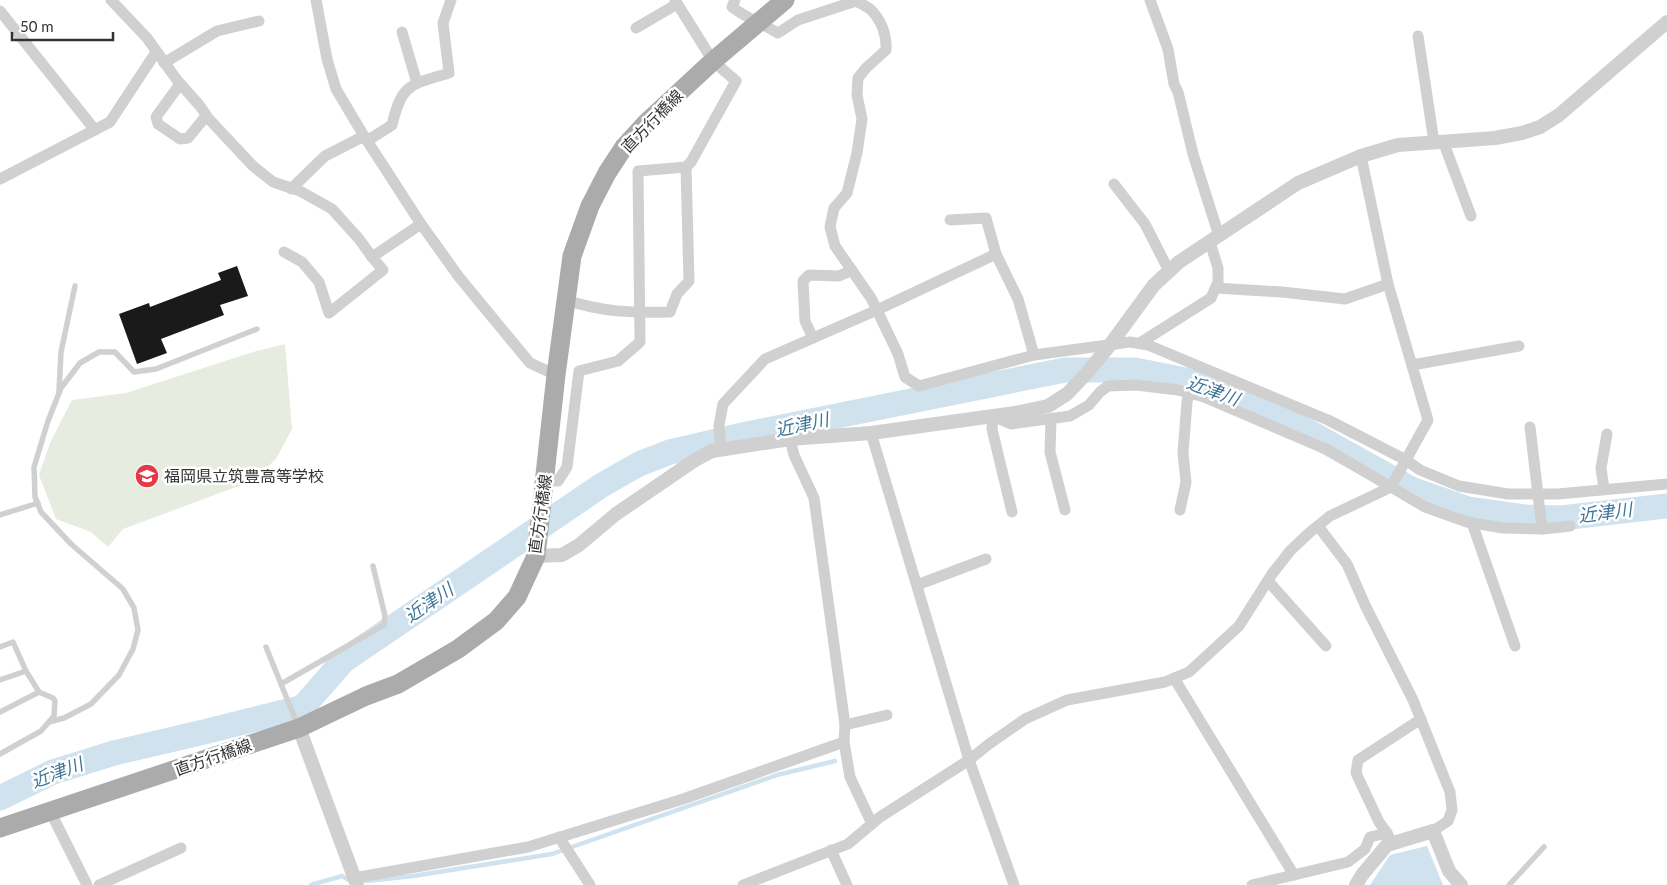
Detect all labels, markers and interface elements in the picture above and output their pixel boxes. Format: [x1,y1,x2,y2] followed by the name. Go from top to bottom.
[12,10,114,42] scale bar
[20,17,54,35] text: 50 m
[617,85,686,156] street label: 直方行橋線
[1184,370,1244,410] water label: 近津川
[773,407,832,440] water label: 近津川
[134,463,160,489] school or university icon: 福岡県立筑豊高等学校
[164,466,324,485] place label: 福岡県立筑豊高等学校
[525,473,554,555] street label: 直方行橋線
[1577,498,1635,526] water label: 近津川
[400,577,459,626] water label: 近津川
[172,735,254,779] street label: 直方行橋線
[27,751,88,792] water label: 近津川

